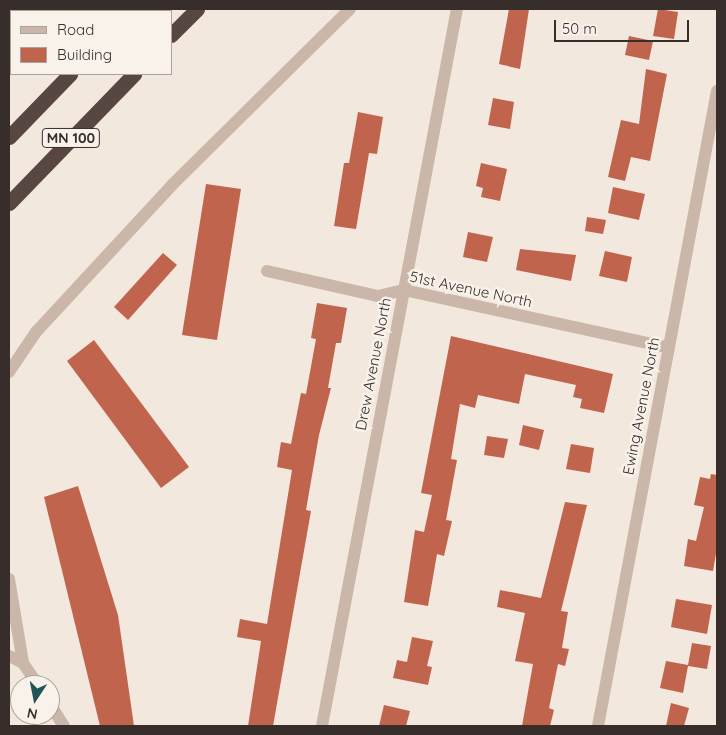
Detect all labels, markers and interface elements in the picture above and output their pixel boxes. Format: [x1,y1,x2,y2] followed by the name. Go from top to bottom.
[10,10,172,75] legend
[556,10,691,42] scale bar
[562,19,597,38] text: 50 m
[57,20,94,39] text: Road
[57,45,112,64] text: Building
[41,126,101,150] road number: MN 100
[408,267,534,311] street label: 51st Avenue North
[351,296,395,432] street label: Drew Avenue North
[619,336,663,476] street label: Ewing Avenue North
[10,675,60,725] north arrow
[26,704,39,724] text: N

